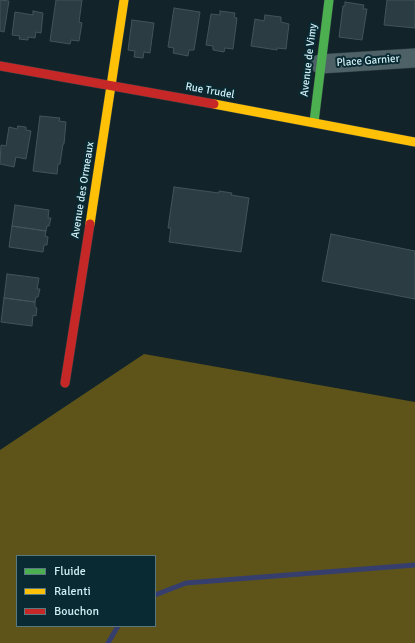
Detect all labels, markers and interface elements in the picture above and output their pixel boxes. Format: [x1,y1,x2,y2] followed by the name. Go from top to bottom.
[298,23,320,97] street label: Avenue de Vimy
[336,52,400,70] street label: Place Garnier
[184,80,236,102] street label: Rue Trudel
[69,141,97,239] street label: Avenue des Ormeaux
[16,555,156,627] legend
[54,564,86,579] text: Fluide
[54,584,91,599] text: Ralenti
[54,604,99,619] text: Bouchon

